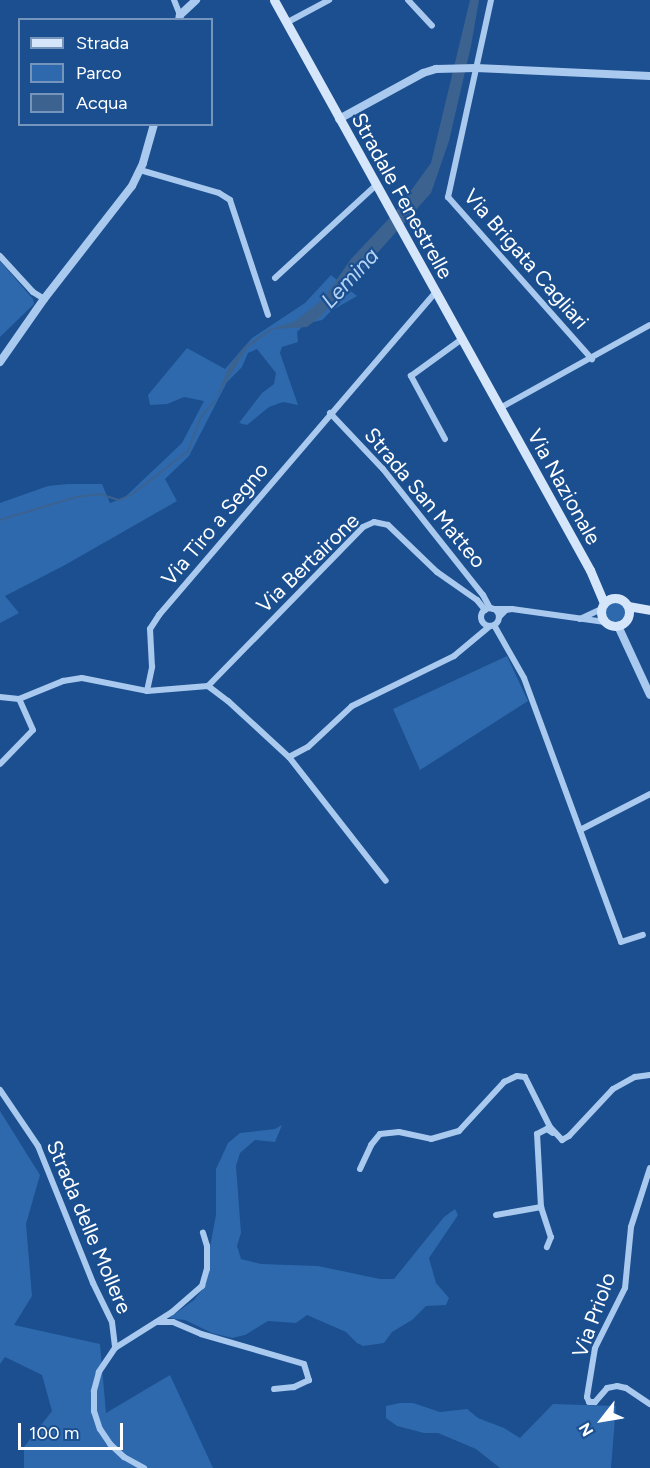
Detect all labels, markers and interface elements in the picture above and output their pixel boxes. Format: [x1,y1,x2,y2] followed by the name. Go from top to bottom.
[18,18,213,126] legend
[76,32,129,54] text: Strada
[76,62,122,84] text: Parco
[76,92,127,114] text: Acqua
[346,109,458,283] street label: Stradale Fenestrelle
[458,184,594,334] street label: Via Brigata Cagliari
[316,242,384,314] water label: Lemina
[359,423,491,573] street label: Strada San Matteo
[522,425,606,549] street label: Via Nazionale
[156,457,274,591] street label: Via Tiro a Segno
[252,508,364,618] street label: Via Bertairone
[41,1137,137,1317] street label: Strada delle Mollere
[567,1269,621,1361] street label: Via Priolo
[572,1390,632,1450] north arrow
[21,1411,126,1449] scale bar
[575,1419,597,1440] text: N
[29,1422,79,1444] text: 100 m

